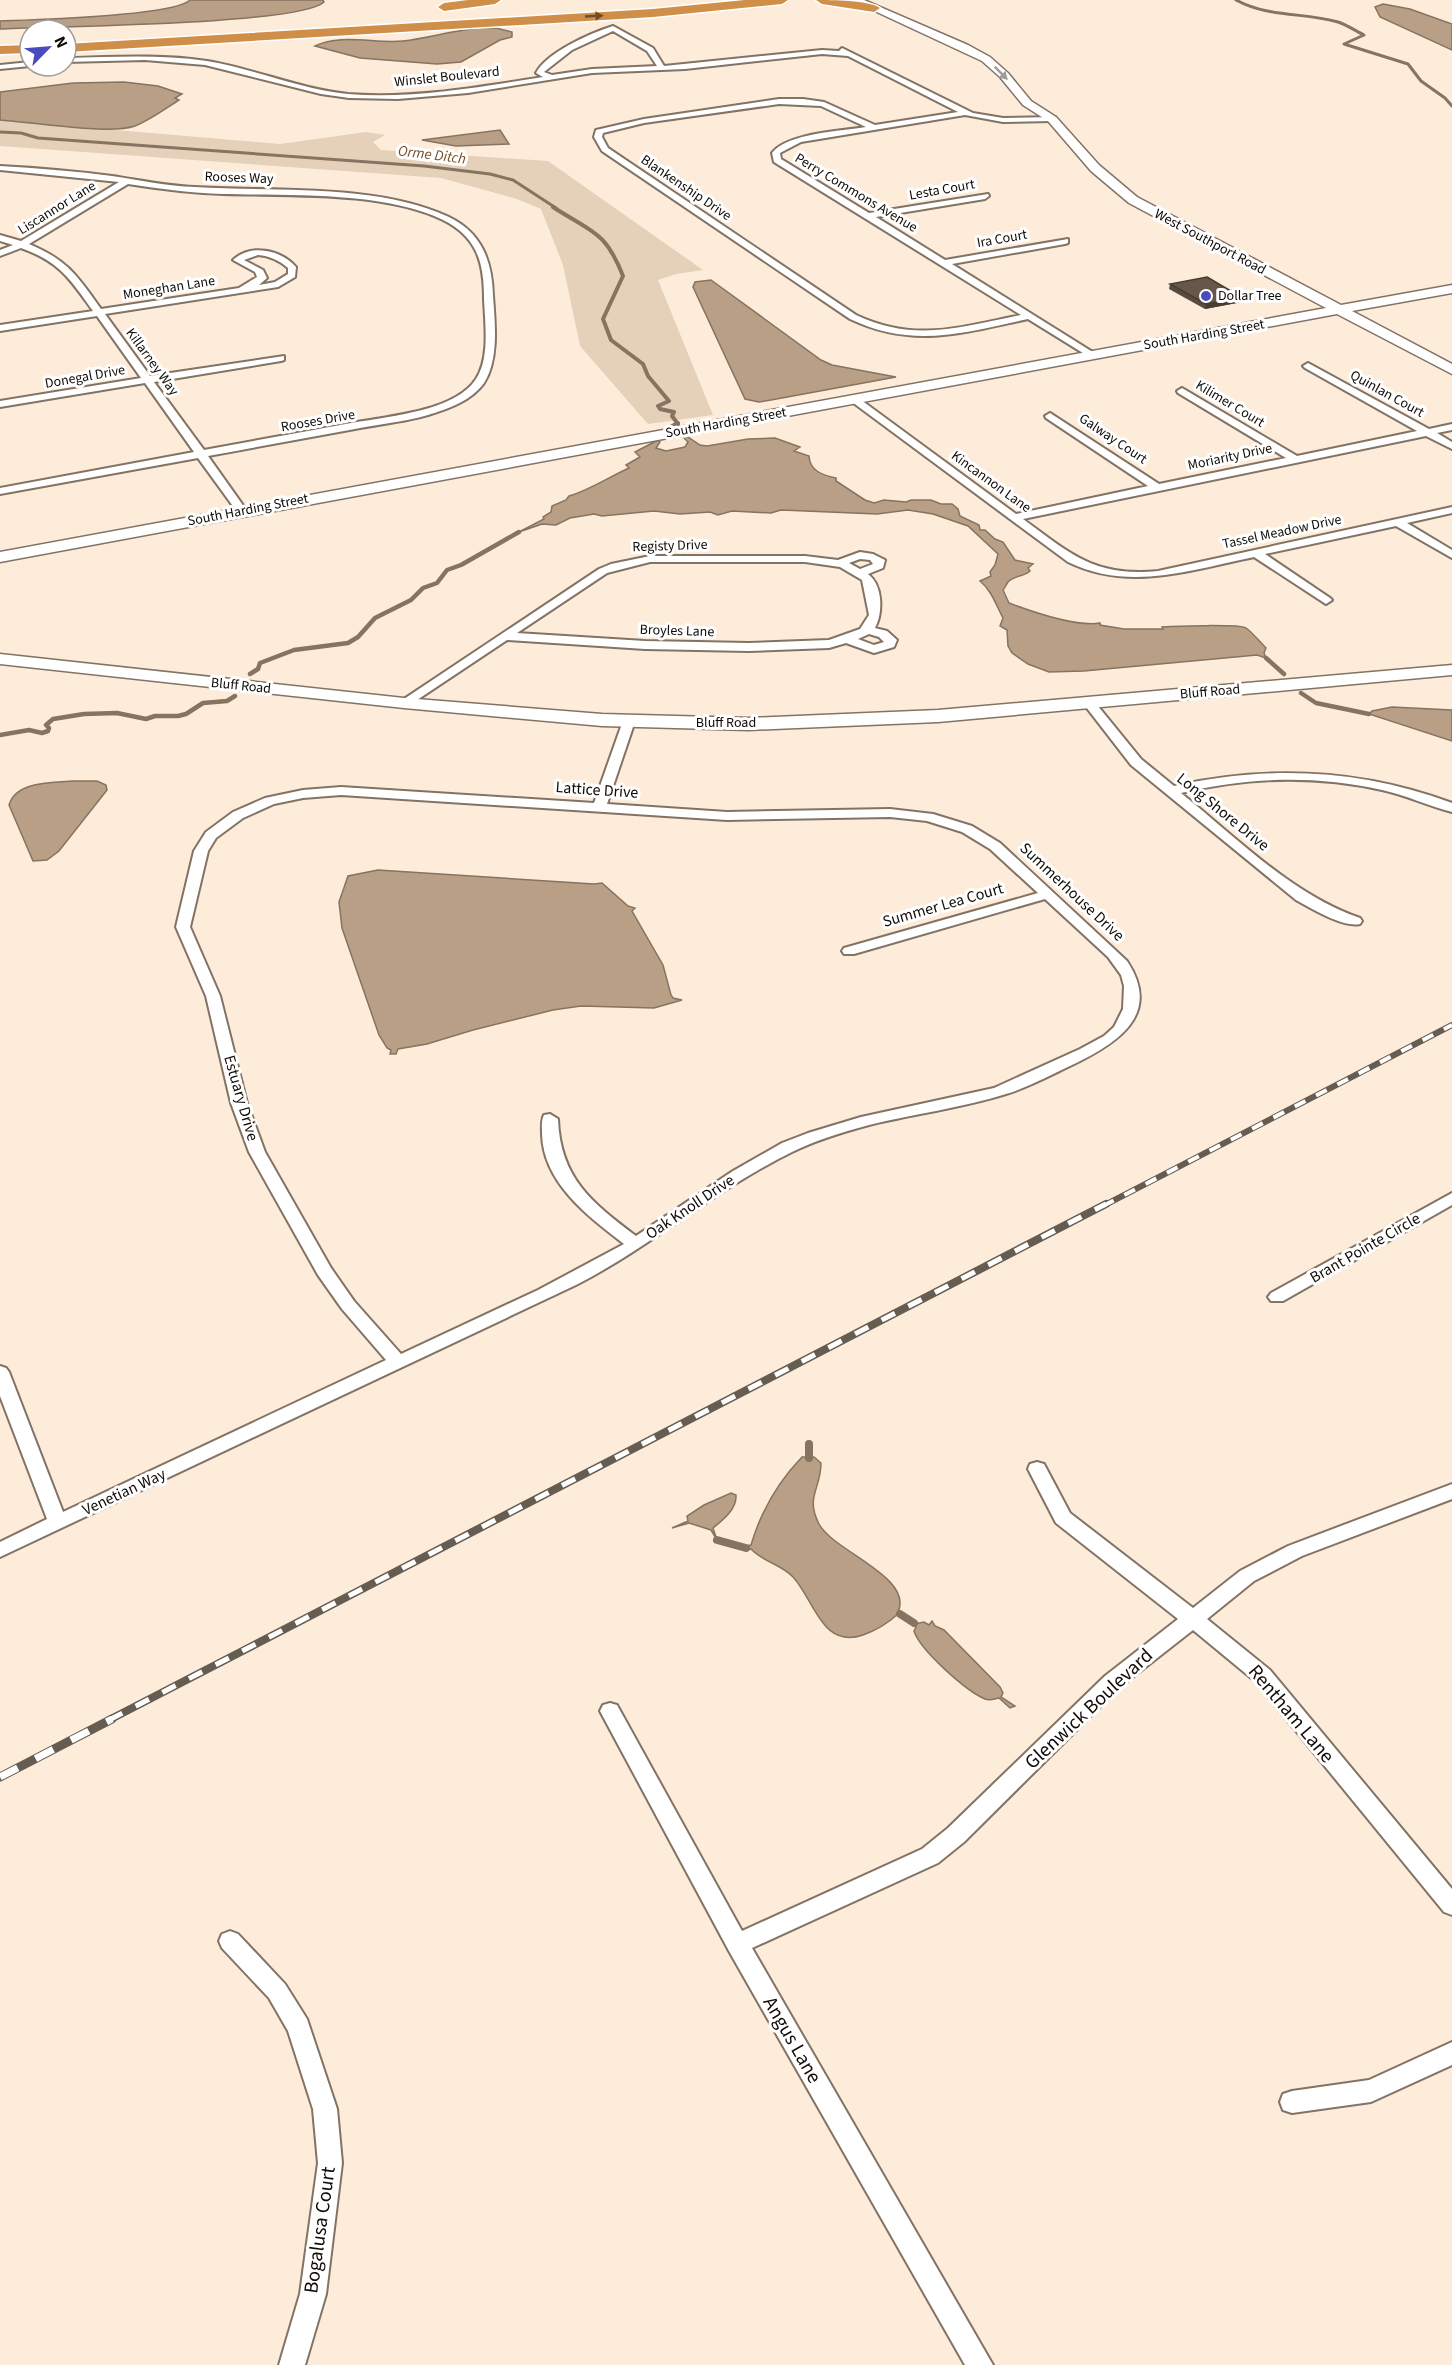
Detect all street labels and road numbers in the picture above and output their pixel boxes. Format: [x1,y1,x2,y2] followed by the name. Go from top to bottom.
[393,62,501,92] street label: Winslet Boulevard
[791,148,921,238] street label: Perry Commons Avenue
[637,150,735,226] street label: Blankenship Drive
[204,167,274,189] street label: Rooses Way
[908,174,977,206] street label: Lesta Court
[14,176,100,240] street label: Liscannor Lane
[1151,204,1269,280] street label: West Southport Road
[975,225,1029,253] street label: Ira Court
[122,271,216,305] street label: Moneghan Lane
[1142,314,1266,355] street label: South Harding Street
[121,324,184,400] street label: Killarney Way
[43,360,127,394] street label: Donegal Drive
[1346,365,1428,423] street label: Quinlan Court
[1192,375,1269,433] street label: Kilimer Court
[664,402,788,443] street label: South Harding Street
[279,405,357,437] street label: Rooses Drive
[1075,409,1151,469] street label: Galway Court
[1186,438,1274,476] street label: Moriarity Drive
[947,446,1035,518] street label: Kincannon Lane
[186,488,310,532] street label: South Harding Street
[1221,510,1343,554] street label: Tassel Meadow Drive
[632,535,708,557] street label: Registy Drive
[639,620,715,642] street label: Broyles Lane
[210,673,272,699] street label: Bluff Road
[1179,679,1241,705] street label: Bluff Road
[696,713,756,733] street label: Bluff Road
[1172,768,1274,856] street label: Long Shore Drive
[555,776,639,804] street label: Lattice Drive
[1015,838,1129,946] street label: Summerhouse Drive
[880,877,1006,933] street label: Summer Lea Court
[218,1053,264,1144] street label: Estuary Drive
[641,1169,739,1245] street label: Oak Knoll Drive
[1306,1207,1424,1289] street label: Brant Pointe Circle
[79,1463,170,1521] street label: Venetian Way
[1019,1642,1159,1776] street label: Glenwick Boulevard
[1241,1659,1341,1769] street label: Rentham Lane
[756,1992,828,2089] street label: Angus Lane
[297,2165,343,2295] street label: Bogalusa Court

